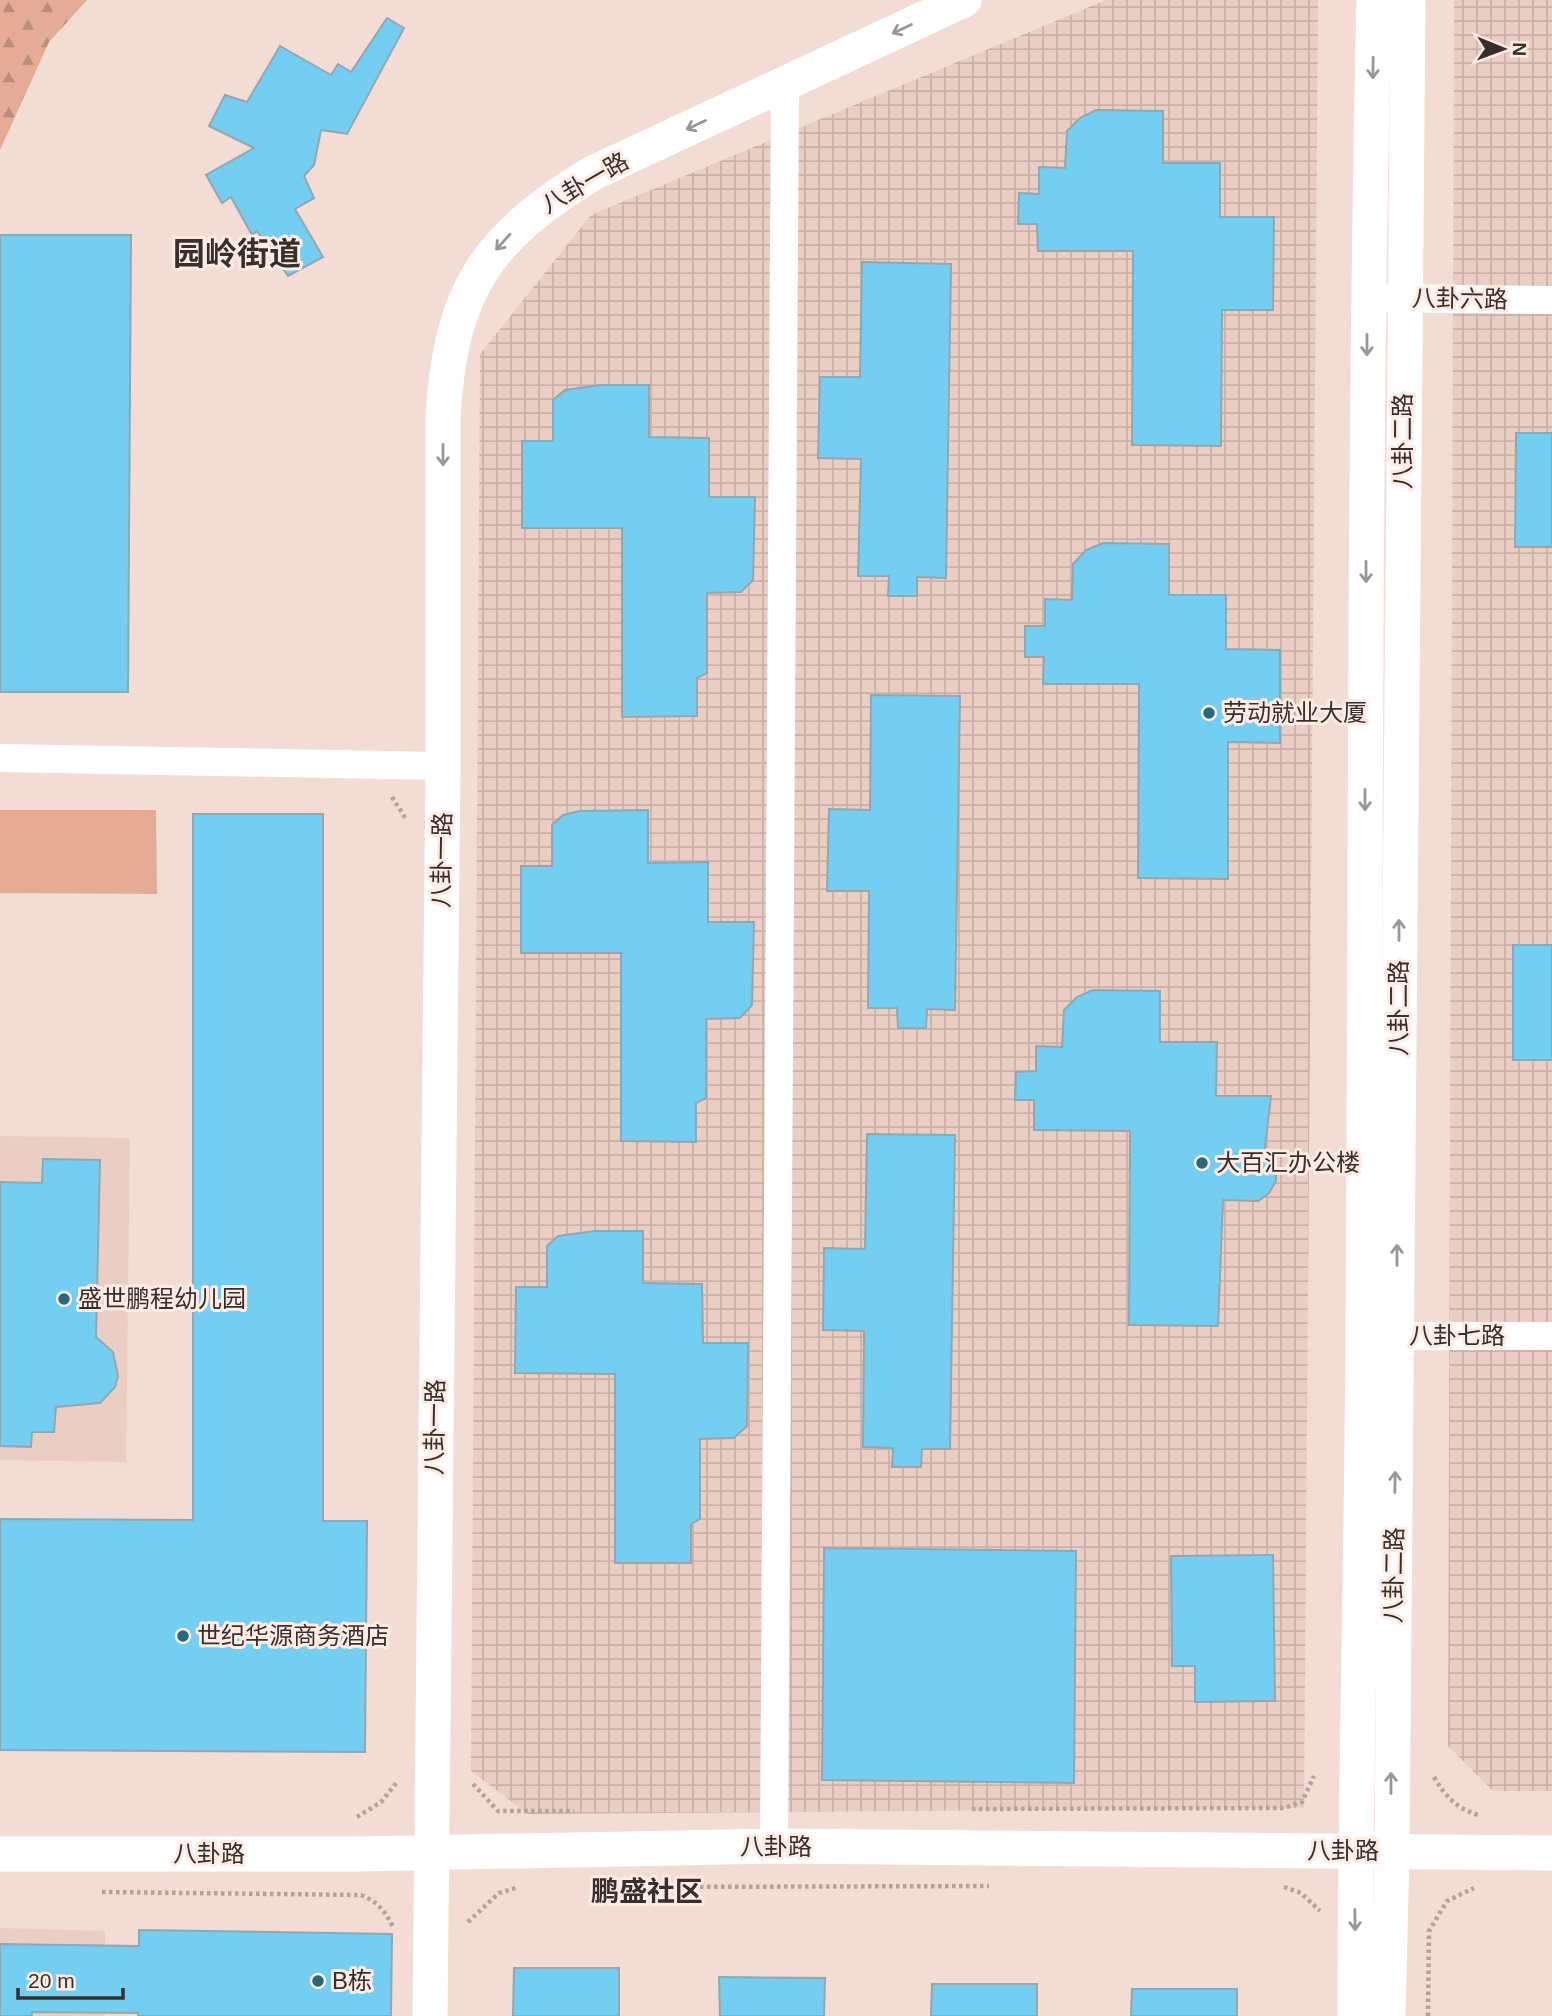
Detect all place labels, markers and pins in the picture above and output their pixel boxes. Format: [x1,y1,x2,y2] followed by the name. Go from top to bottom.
[1223,699,1367,726] place label: 劳动就业大厦
[1201,705,1217,721] marker: 劳动就业大厦
[1216,1149,1360,1176] place label: 大百汇办公楼
[1194,1155,1210,1171] marker: 大百汇办公楼
[78,1285,246,1312] place label: 盛世鹏程幼儿园
[56,1291,72,1307] marker: 盛世鹏程幼儿园
[197,1622,389,1649] place label: 世纪华源商务酒店
[175,1628,191,1644] marker: 世纪华源商务酒店
[332,1967,372,1994] place label: B栋
[310,1973,326,1989] marker: B栋

